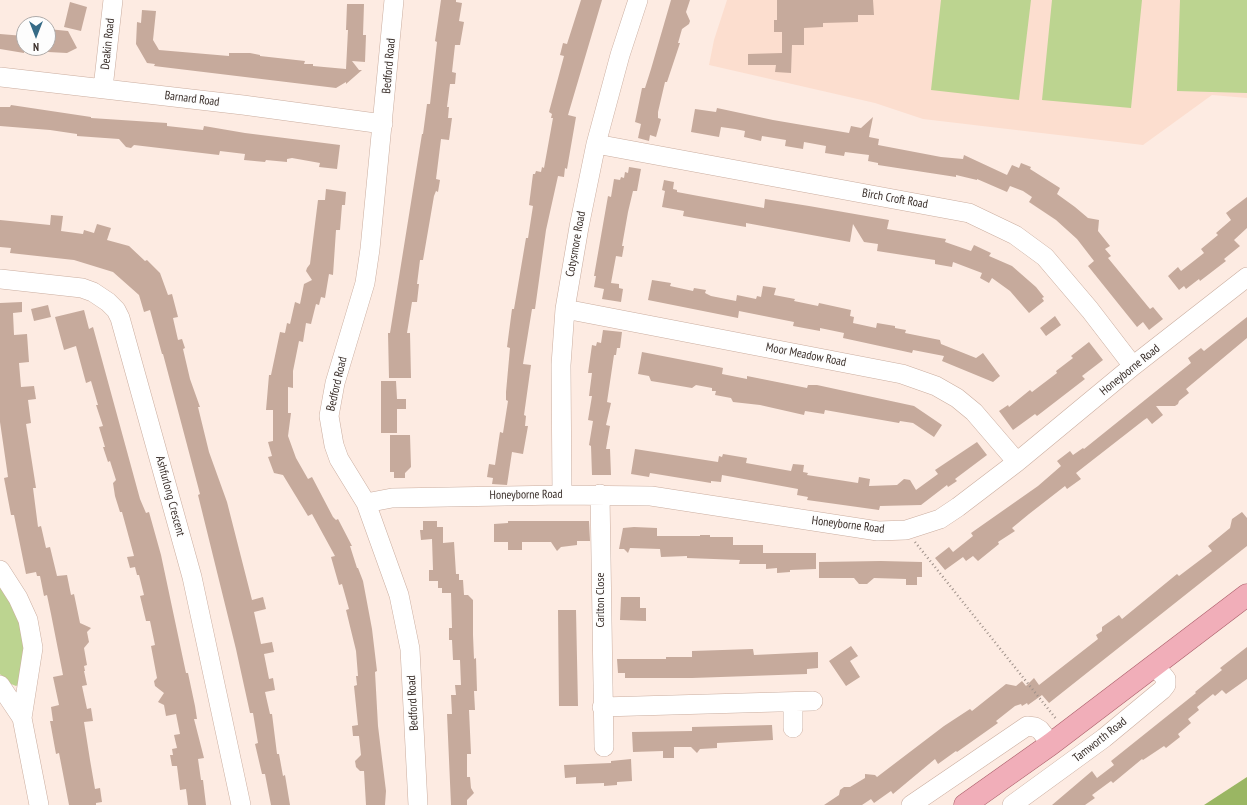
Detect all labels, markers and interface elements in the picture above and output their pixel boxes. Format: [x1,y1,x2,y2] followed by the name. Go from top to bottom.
[16,16,56,56] north arrow
[98,18,118,70] street label: Deakin Road
[379,38,399,94] street label: Bedford Road
[33,40,39,54] text: N
[164,88,220,110] street label: Barnard Road
[861,186,929,212] street label: Birch Croft Road
[563,210,589,278] street label: Cotysmore Road
[765,340,847,370] street label: Moor Meadow Road
[1097,341,1163,399] street label: Honeyborne Road
[324,355,350,413] street label: Bedford Road
[152,454,188,538] street label: Ashfurlong Crescent
[489,487,563,503] street label: Honeyborne Road
[811,513,885,537] street label: Honeyborne Road
[594,573,608,627] street label: Carlton Close
[404,675,422,731] street label: Bedford Road
[1070,715,1130,765] street label: Tamworth Road

